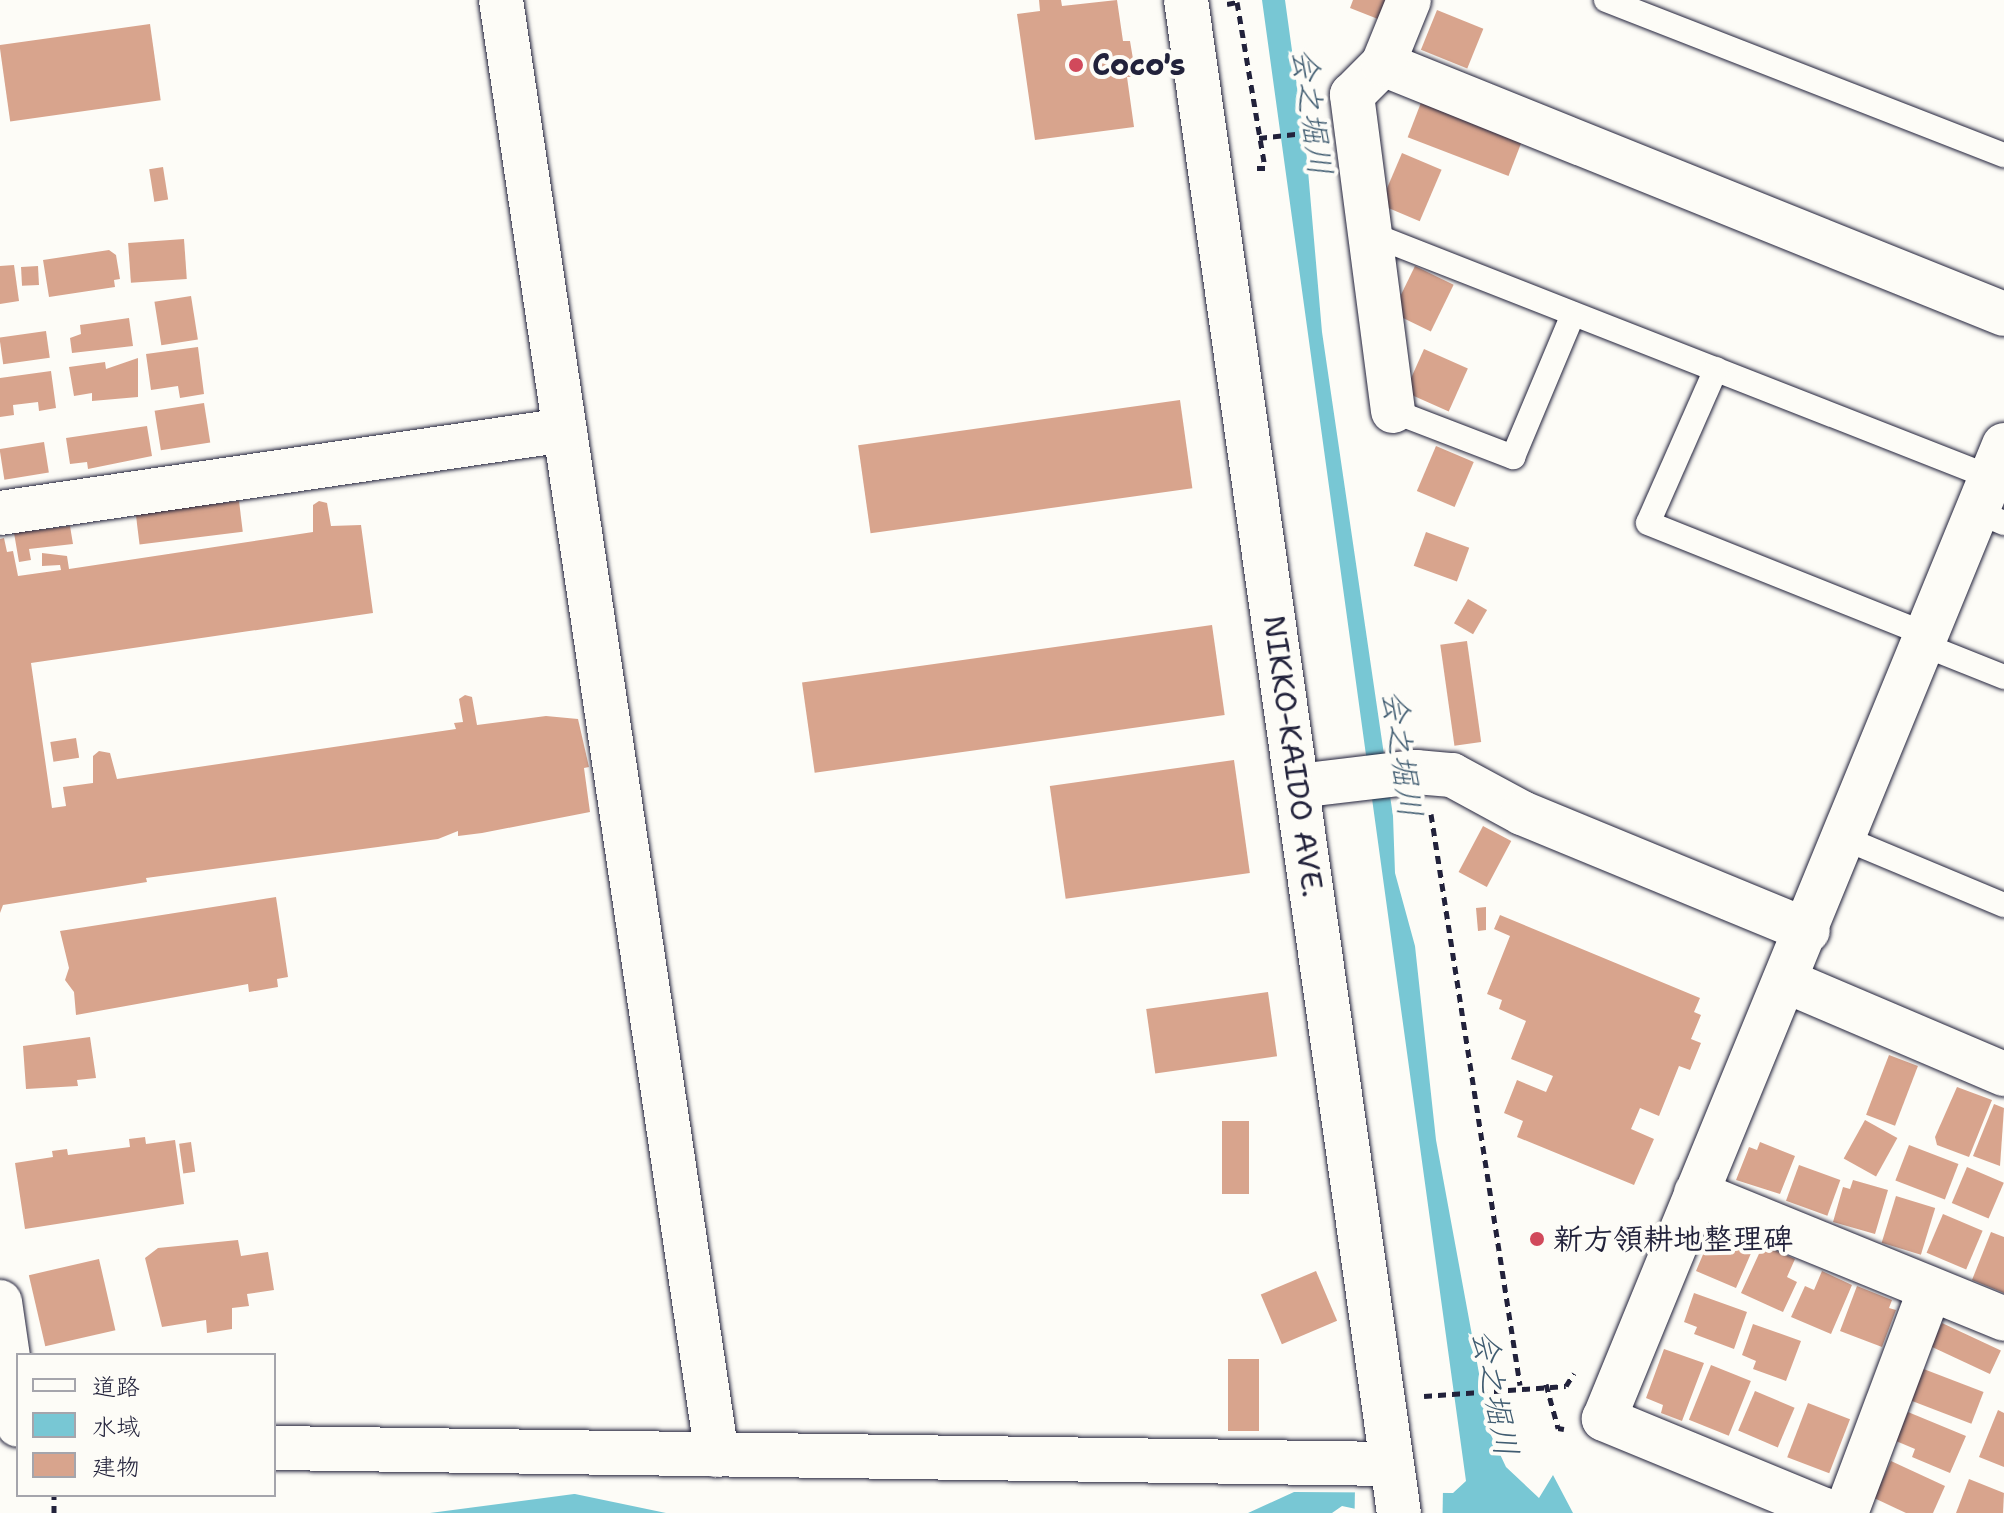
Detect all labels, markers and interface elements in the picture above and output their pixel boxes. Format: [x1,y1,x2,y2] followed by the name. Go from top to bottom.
[1284,46,1340,178] water label: 会之堀川
[1092,47,1186,83] place label: Coco's
[1067,56,1085,74] marker: Coco's
[1255,613,1331,899] street label: NIKKO-KAIDO AVE.
[1374,688,1430,820] water label: 会之堀川
[1553,1221,1793,1257] place label: 新方領耕地整理碑
[1528,1230,1546,1248] marker: 新方領耕地整理碑
[1464,1327,1526,1459] water label: 会之堀川
[16,1353,276,1497] legend
[92,1371,140,1403] text: 道路
[92,1411,140,1443] text: 水域
[92,1451,140,1483] text: 建物

